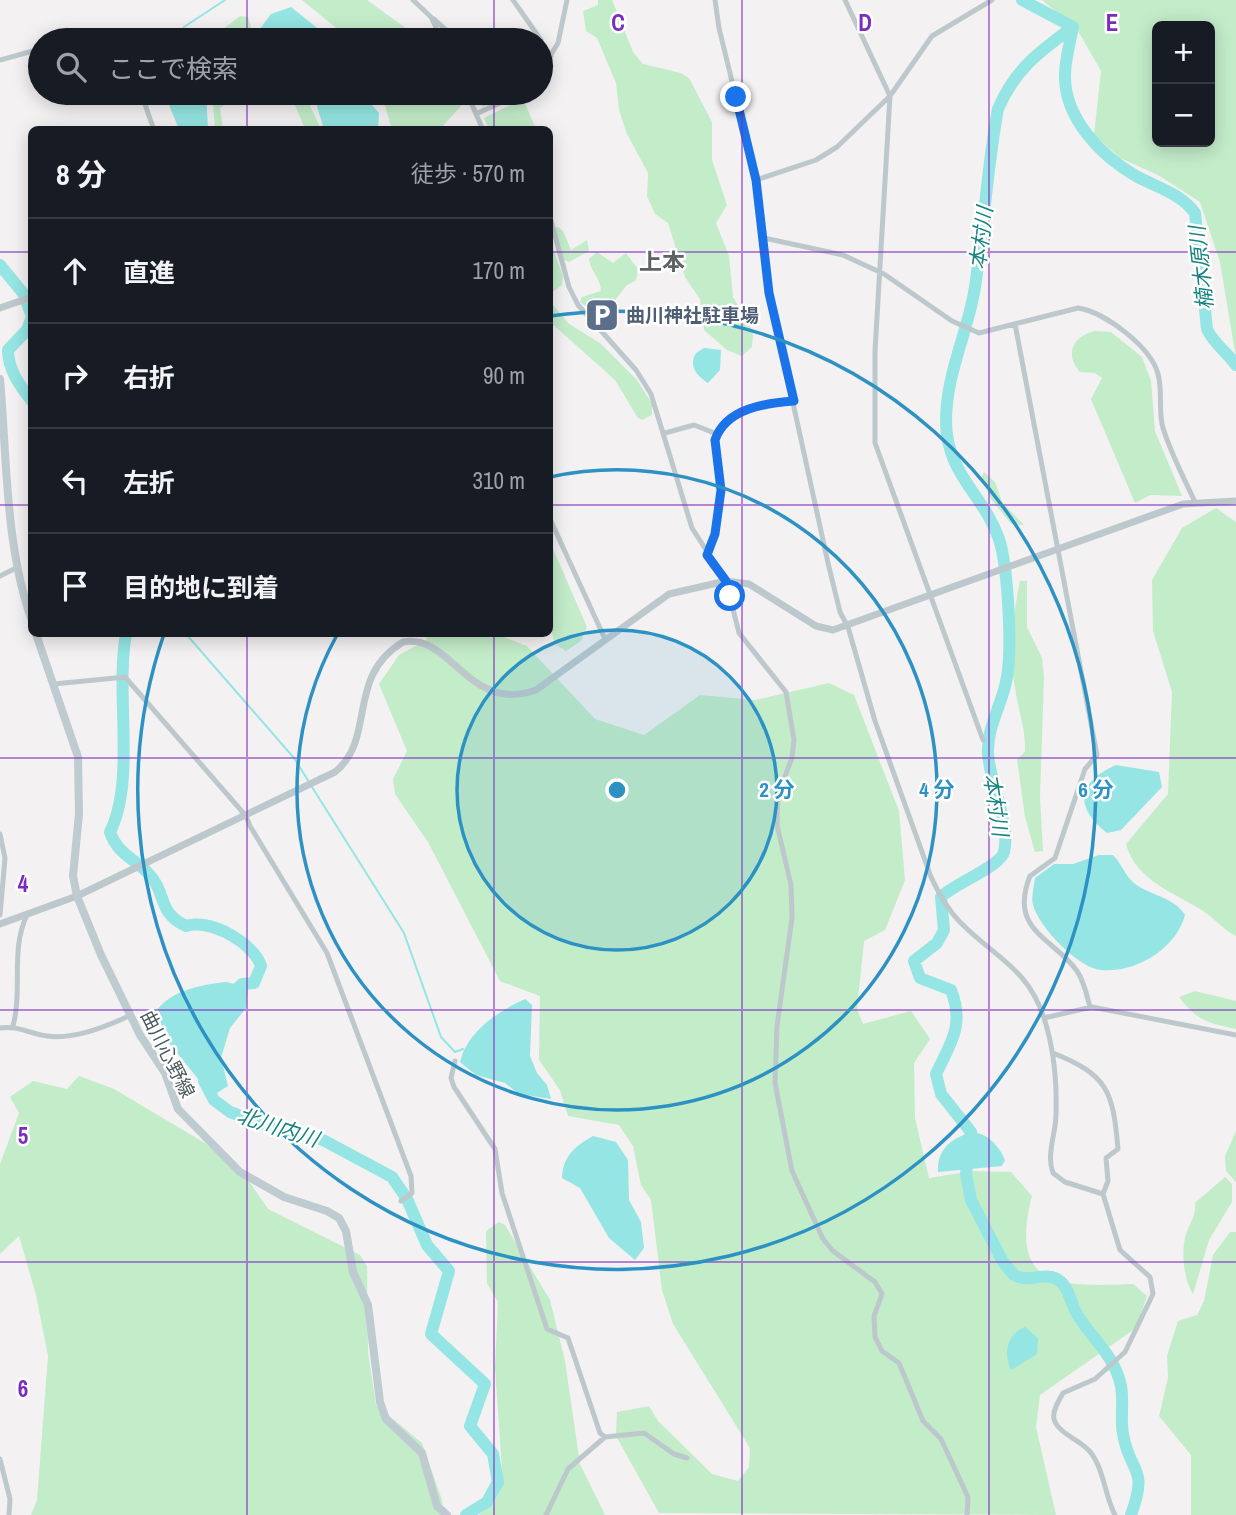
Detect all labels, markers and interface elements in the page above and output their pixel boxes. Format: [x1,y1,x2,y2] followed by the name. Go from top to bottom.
[611,7,625,38] text: C
[858,7,872,38] text: D
[1106,7,1118,38] text: E
[1152,21,1215,147] map controls
[1152,21,1215,84] button: +
[28,28,553,105] search box
[52,48,90,86] icon: search
[108,51,238,86] text: ここで検索
[720,81,751,112] route end
[1152,84,1215,147] button: −
[56,154,107,194] text: 8 分
[411,158,525,189] text: 徒歩 · 570 m
[963,203,999,271] water label: 本村川
[1182,223,1220,311] water label: 楠木原川
[639,246,685,277] district label: 上本
[56,252,94,290] icon: ahead
[123,255,175,290] text: 直進
[473,255,525,286] text: 170 m
[583,296,621,334] parking icon: 曲川神社駐車場
[626,302,759,328] place label: 曲川神社駐車場
[56,357,94,395] icon: right
[123,360,175,395] text: 右折
[483,360,525,391] text: 90 m
[56,462,94,500] icon: left
[123,465,175,500] text: 左折
[473,465,525,496] text: 310 m
[56,567,94,605] icon: arrive
[123,570,279,605] text: 目的地に到着
[714,580,745,611] route start
[977,772,1016,840] water label: 本村川
[759,775,795,804] text: 2 分
[919,775,955,804] text: 4 分
[1078,775,1114,804] text: 6 分
[605,778,629,802] centre of rings
[18,868,29,899] text: 4
[135,1006,201,1102] street label: 曲川心野線
[234,1100,324,1154] water label: 北川内川
[18,1120,28,1151] text: 5
[18,1373,28,1404] text: 6

